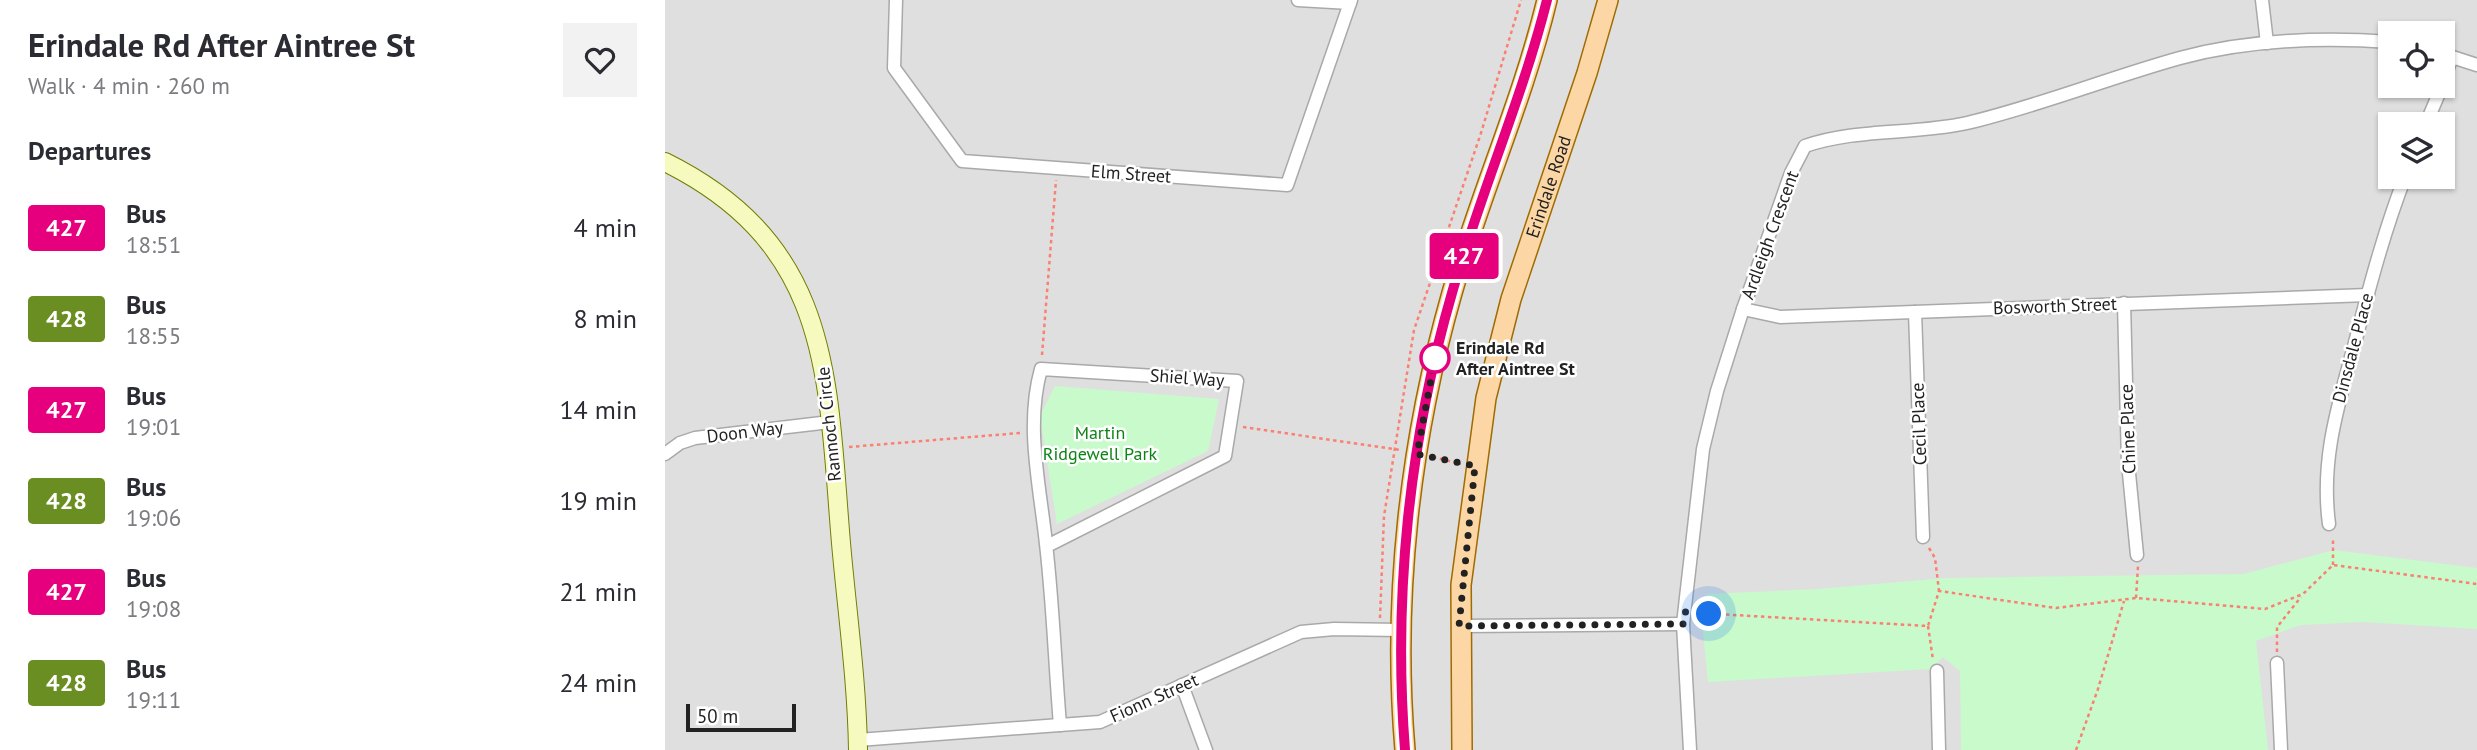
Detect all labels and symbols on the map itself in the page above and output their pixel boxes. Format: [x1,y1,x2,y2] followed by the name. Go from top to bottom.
[1520,133,1576,241] street label: Erindale Road
[1090,159,1172,188] street label: Elm Street
[1736,167,1804,302] street label: Ardleigh Crescent
[1424,233,1504,279] line badge: 427
[2327,290,2378,405] street label: Dinsdale Place
[1993,292,2117,319] street label: Bosworth Street
[1456,336,1575,380] place label: Erindale Rd After Aintree St
[1420,343,1450,373] marker: Erindale Rd After Aintree St
[1149,363,1226,392] street label: Shiel Way
[811,366,846,483] street label: Rannoch Circle
[1906,382,1931,466] street label: Cecil Place
[2114,384,2141,474] street label: Chine Place
[705,415,785,448] street label: Doon Way
[1043,421,1158,465] park label: Martin Ridgewell Park
[1691,596,1726,631] your location
[1106,668,1202,727] street label: Fionn Street
[686,701,796,733] scale bar

